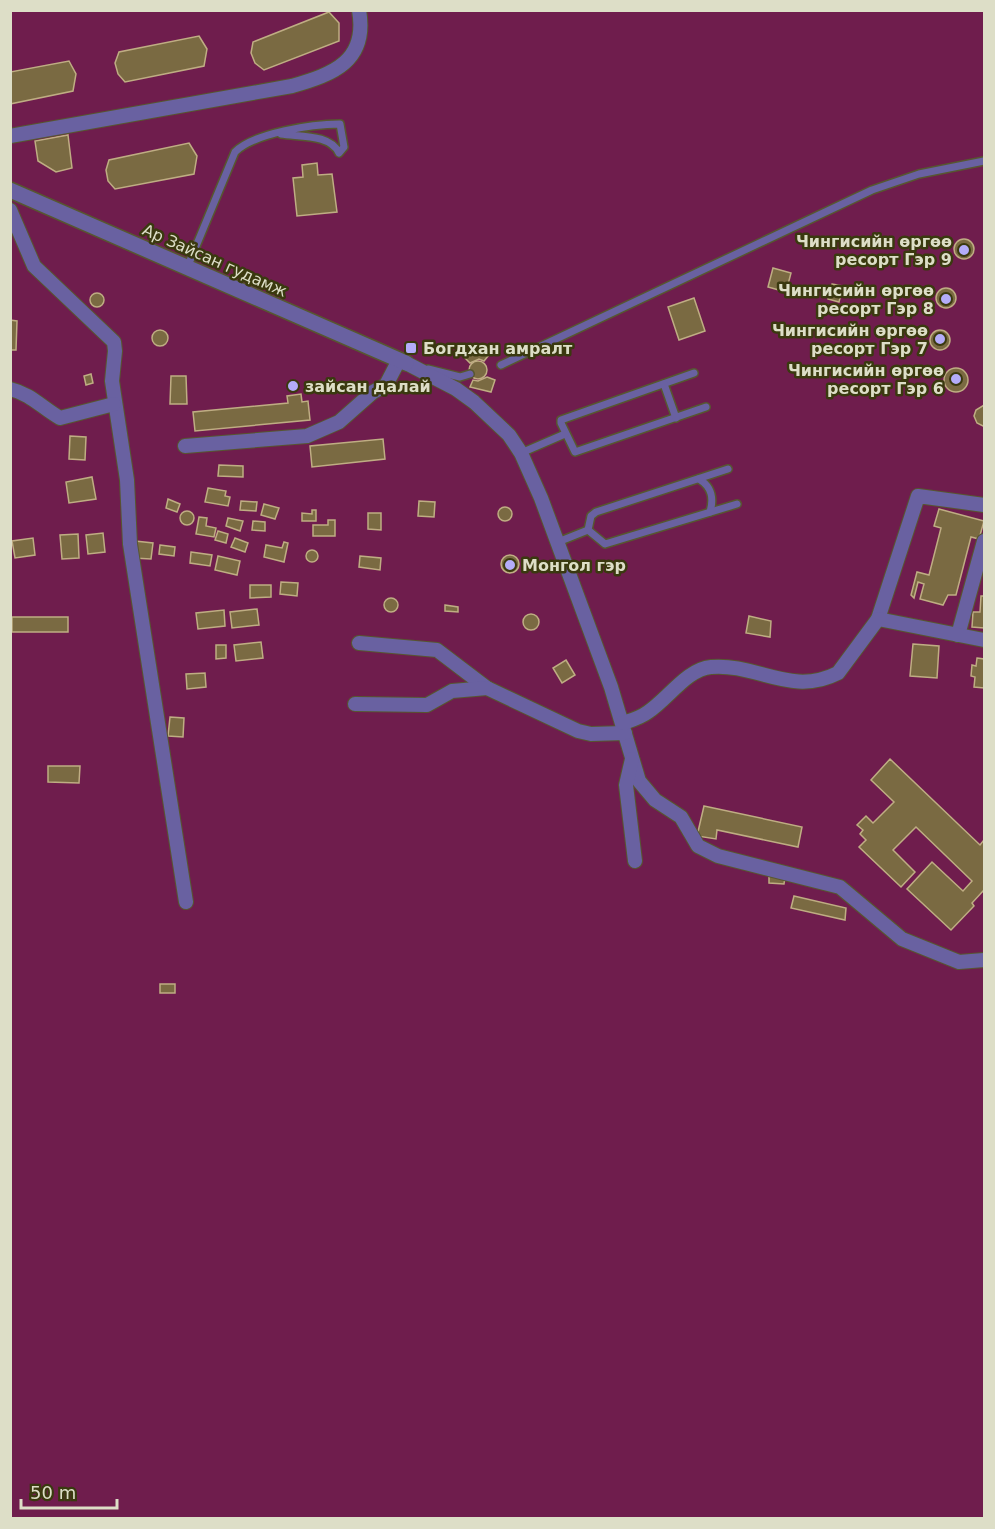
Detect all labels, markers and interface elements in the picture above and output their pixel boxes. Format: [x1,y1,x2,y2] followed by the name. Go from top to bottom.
[140,220,290,301] street label: Ар Зайсан гудамж
[796,232,952,269] place label: Чингисийн өргөө ресорт Гэр 9
[957,243,971,257] marker: Чингисийн өргөө ресорт Гэр 9
[778,281,934,318] place label: Чингисийн өргөө ресорт Гэр 8
[939,292,953,306] marker: Чингисийн өргөө ресорт Гэр 8
[772,321,928,358] place label: Чингисийн өргөө ресорт Гэр 7
[933,332,947,346] marker: Чингисийн өргөө ресорт Гэр 7
[423,339,573,358] place label: Богдхан амралт
[404,341,418,355] marker: Богдхан амралт
[788,361,944,398] place label: Чингисийн өргөө ресорт Гэр 6
[949,372,963,386] marker: Чингисийн өргөө ресорт Гэр 6
[305,377,431,396] place label: зайсан далай
[286,379,300,393] marker: зайсан далай
[522,556,626,575] place label: Монгол гэр
[503,558,517,572] marker: Монгол гэр
[21,1472,117,1510] scale bar
[30,1482,76,1503] text: 50 m

